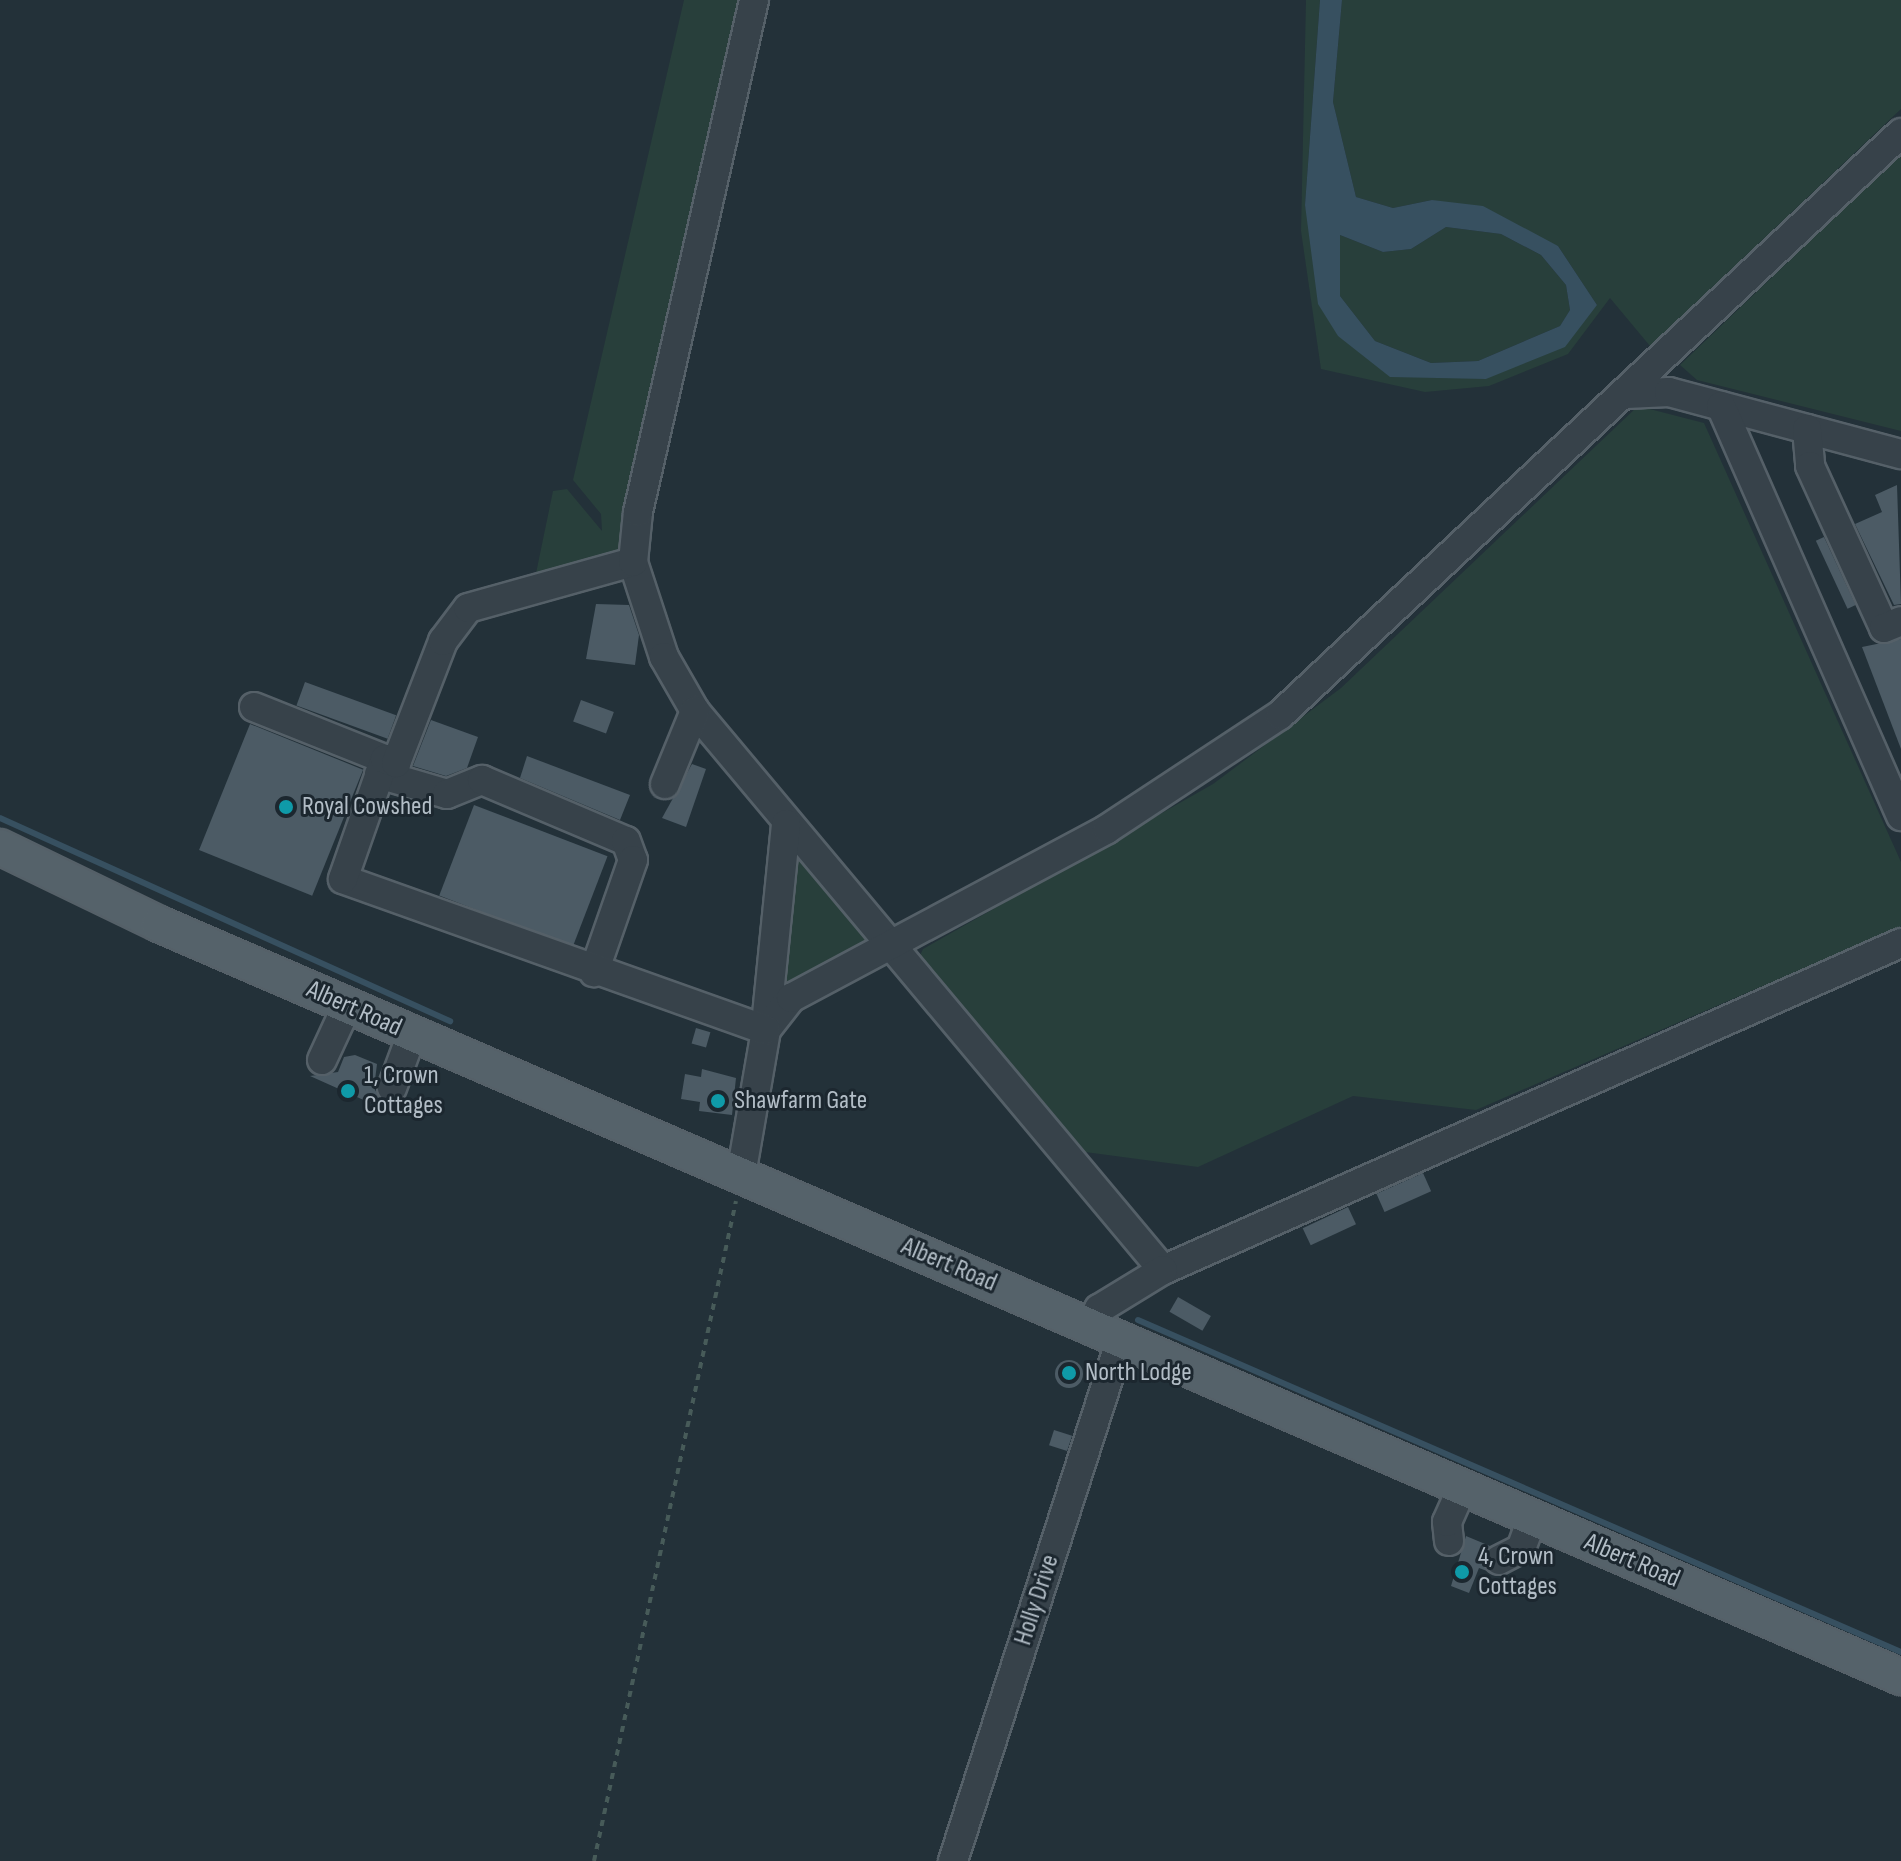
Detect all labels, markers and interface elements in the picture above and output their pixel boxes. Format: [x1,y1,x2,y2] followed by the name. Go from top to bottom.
[302,791,432,823] place label: Royal Cowshed
[277,798,295,816] marker: Royal Cowshed
[302,974,406,1044] street label: Albert Road
[364,1060,443,1122] place label: 1, Crown Cottages
[339,1082,357,1100] marker: 1, Crown Cottages
[734,1085,867,1117] place label: Shawfarm Gate
[709,1092,727,1110] marker: Shawfarm Gate
[897,1231,1001,1299] street label: Albert Road
[1085,1357,1192,1389] place label: North Lodge
[1060,1364,1078,1382] marker: North Lodge
[1580,1527,1684,1595] street label: Albert Road
[1478,1541,1557,1602] place label: 4, Crown Cottages
[1008,1551,1066,1649] street label: Holly Drive
[1453,1563,1471,1581] marker: 4, Crown Cottages

